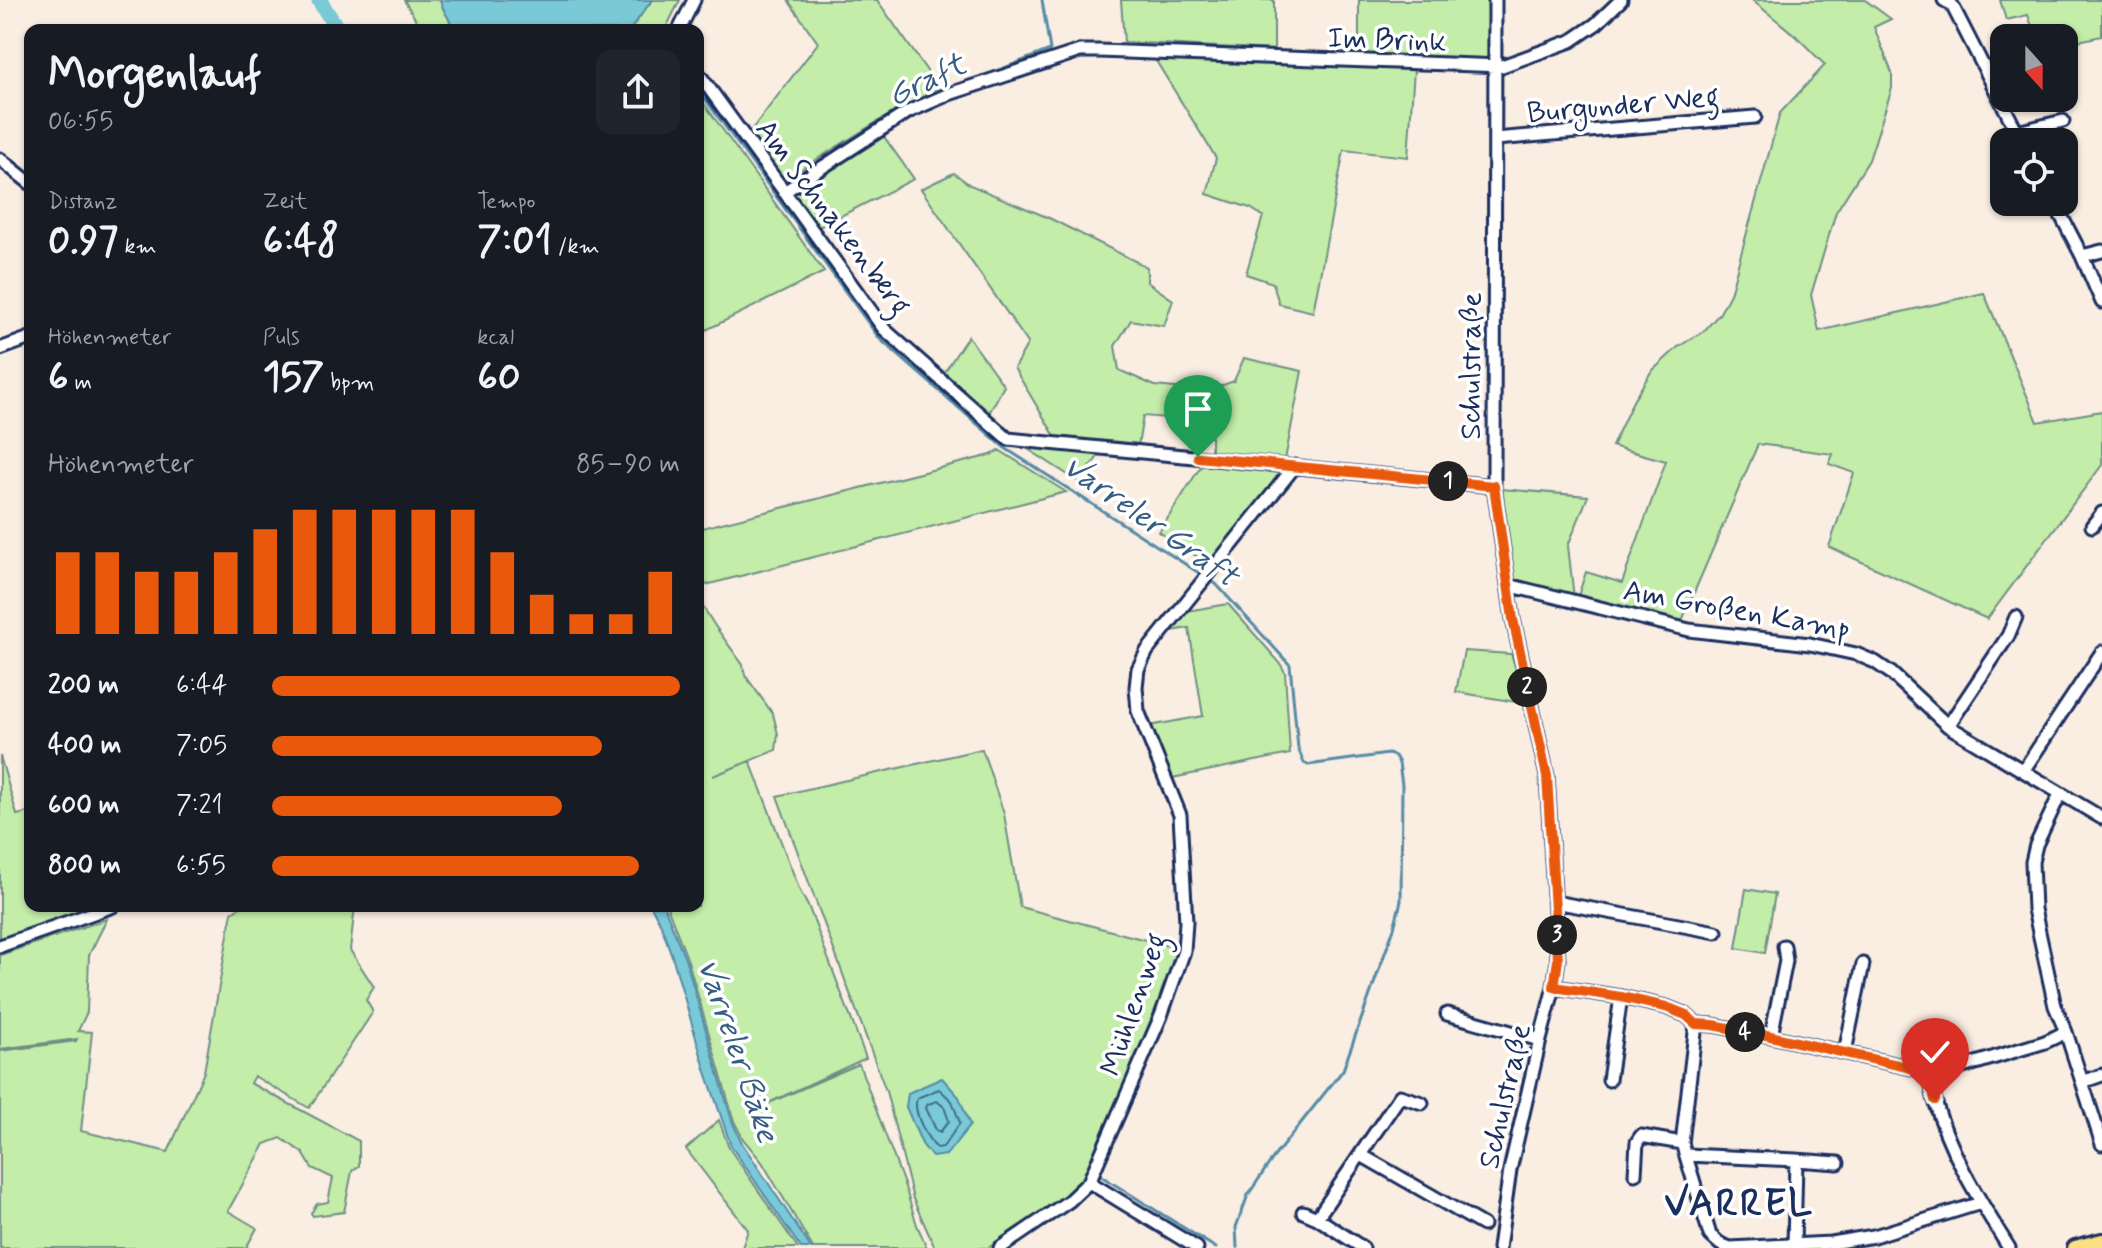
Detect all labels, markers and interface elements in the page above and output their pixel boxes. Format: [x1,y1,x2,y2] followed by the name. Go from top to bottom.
[1327,19,1447,62] street label: Im Brink
[1990,24,2078,112] north arrow
[1990,24,2078,216] map controls
[881,43,975,118] water label: Graft
[48,46,261,104] text: Morgenlauf
[596,50,680,134] button: share
[1525,78,1721,136] street label: Burgunder Weg
[48,105,113,139] text: 06:55
[744,112,920,326] street label: Am Schnakenberg
[1990,128,2078,216] button: locate
[48,188,117,216] text: Distanz
[263,188,307,216] text: Zeit
[477,188,536,216] text: Tempo
[48,216,118,268] text: 0.97
[263,216,339,268] text: 6:48
[477,216,552,268] text: 7:01
[118,233,157,261] text: km
[552,233,600,261] text: /km
[1452,292,1491,440] street label: Schulstraße
[48,324,171,352] text: Höhenmeter
[263,324,300,352] text: Puls
[477,324,514,352] text: kcal
[48,352,68,404] text: 6
[263,352,324,404] text: 157
[477,352,521,404] text: 60
[68,369,92,397] text: m
[324,369,374,397] text: bpm
[1164,375,1232,457] pin
[1176,387,1220,431] icon: arrive
[1054,446,1249,600] water label: Varreler Graft
[48,448,194,482] text: Höhenmeter
[576,448,680,482] text: 85–90 m
[1428,461,1468,501] pin: 1
[1443,467,1453,495] text: 1
[1620,571,1853,650] street label: Am Großen Kamp
[1507,667,1547,707] pin: 2
[48,669,119,703] text: 200 m
[176,669,227,703] text: 6:44
[1522,673,1532,701] text: 2
[48,729,121,763] text: 400 m
[176,729,227,763] text: 7:05
[48,789,120,823] text: 600 m
[176,789,223,823] text: 7:21
[48,849,121,883] text: 800 m
[176,849,226,883] text: 6:55
[1537,915,1577,955] pin: 3
[1552,921,1562,949] text: 3
[1092,928,1180,1082] street label: Mühlenweg
[686,953,789,1149] water label: Varreler Bäke
[1725,1012,1765,1052] pin: 4
[1739,1018,1751,1046] text: 4
[1901,1018,1969,1100] pin
[1470,1020,1541,1173] street label: Schulstraße
[1913,1030,1957,1074] icon: check
[1664,1180,1814,1229] district label: VARREL

